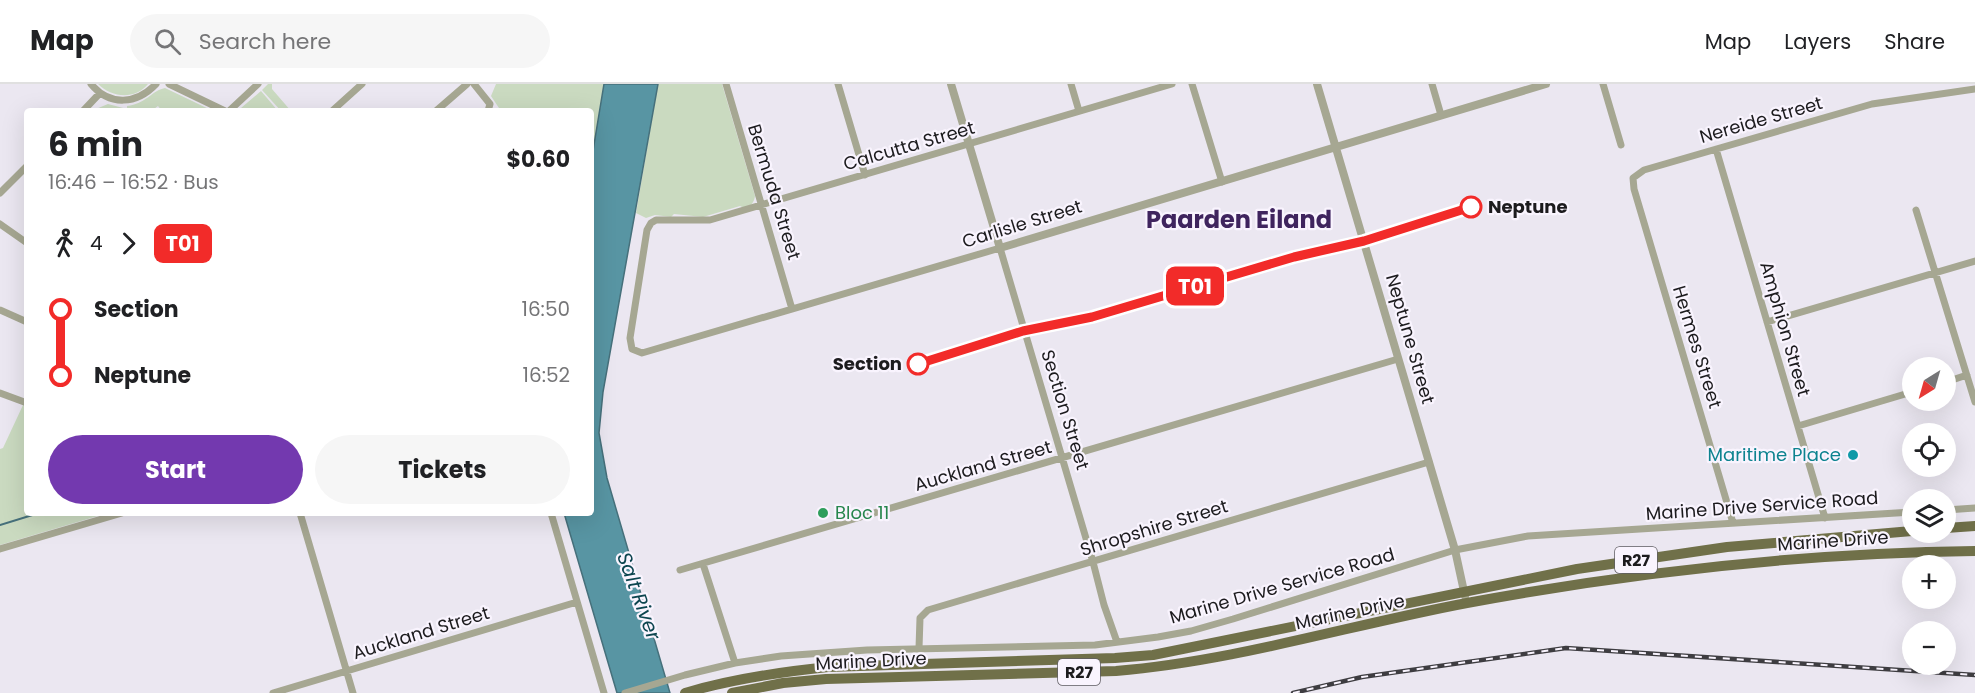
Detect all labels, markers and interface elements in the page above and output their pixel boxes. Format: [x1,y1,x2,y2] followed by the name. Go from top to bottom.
[130,14,550,68] search box
[30,21,94,60] text: Map
[151,25,184,58] icon: search
[199,26,331,57] text: Search here
[1705,27,1751,56] text: Map
[1784,27,1851,56] text: Layers
[1884,27,1945,56] text: Share
[1696,90,1825,149] street label: Nereide Street
[840,115,978,176] street label: Calcutta Street
[48,121,143,168] text: 6 min
[742,121,807,263] street label: Bermuda Street
[507,144,570,175] text: $0.60
[48,168,219,196] text: 16:46 – 16:52 · Bus
[959,193,1085,254] street label: Carlisle Street
[1488,194,1568,219] place label: Neptune
[1460,196,1482,218] marker: Neptune
[1146,203,1332,236] district label: Paarden Eiland
[48,227,81,260] icon: walk
[112,227,145,260] icon: forward
[90,229,103,257] text: 4
[166,229,200,258] text: T01
[1754,258,1817,399] street label: Amphion Street
[1160,266,1230,306] line badge: T01
[1380,271,1441,407] street label: Neptune Street
[1178,272,1212,301] text: T01
[1667,283,1728,411] street label: Hermes Street
[94,294,179,325] text: Section
[522,295,570,323] text: 16:50
[1035,347,1096,473] street label: Section Street
[833,351,902,376] place label: Section
[907,353,929,375] marker: Section
[1902,357,1956,411] north arrow
[1902,357,1956,675] map controls
[94,360,191,391] text: Neptune
[523,361,570,389] text: 16:52
[1902,423,1956,477] button: locate
[911,434,1054,497] street label: Auckland Street
[48,435,303,504] button: Start
[315,435,570,504] button: Tickets
[1708,442,1841,467] place label: Maritime Place
[1846,448,1860,462] marker: Maritime Place
[1645,485,1879,526] street label: Marine Drive Service Road
[1902,489,1956,543] button: layers
[1077,493,1231,562] street label: Shropshire Street
[835,500,889,525] place label: Bloc 11
[816,506,830,520] marker: Bloc 11
[1777,524,1889,557] street label: Marine Drive
[1167,544,1397,628] street label: Marine Drive Service Road
[1615,547,1657,573] road number: R27
[610,548,668,644] water label: Salt River
[1902,555,1956,609] button: +
[1293,590,1407,634] street label: Marine Drive
[349,600,492,665] street label: Auckland Street
[1902,621,1956,675] button: −
[815,645,927,676] street label: Marine Drive
[1058,659,1100,685] road number: R27

